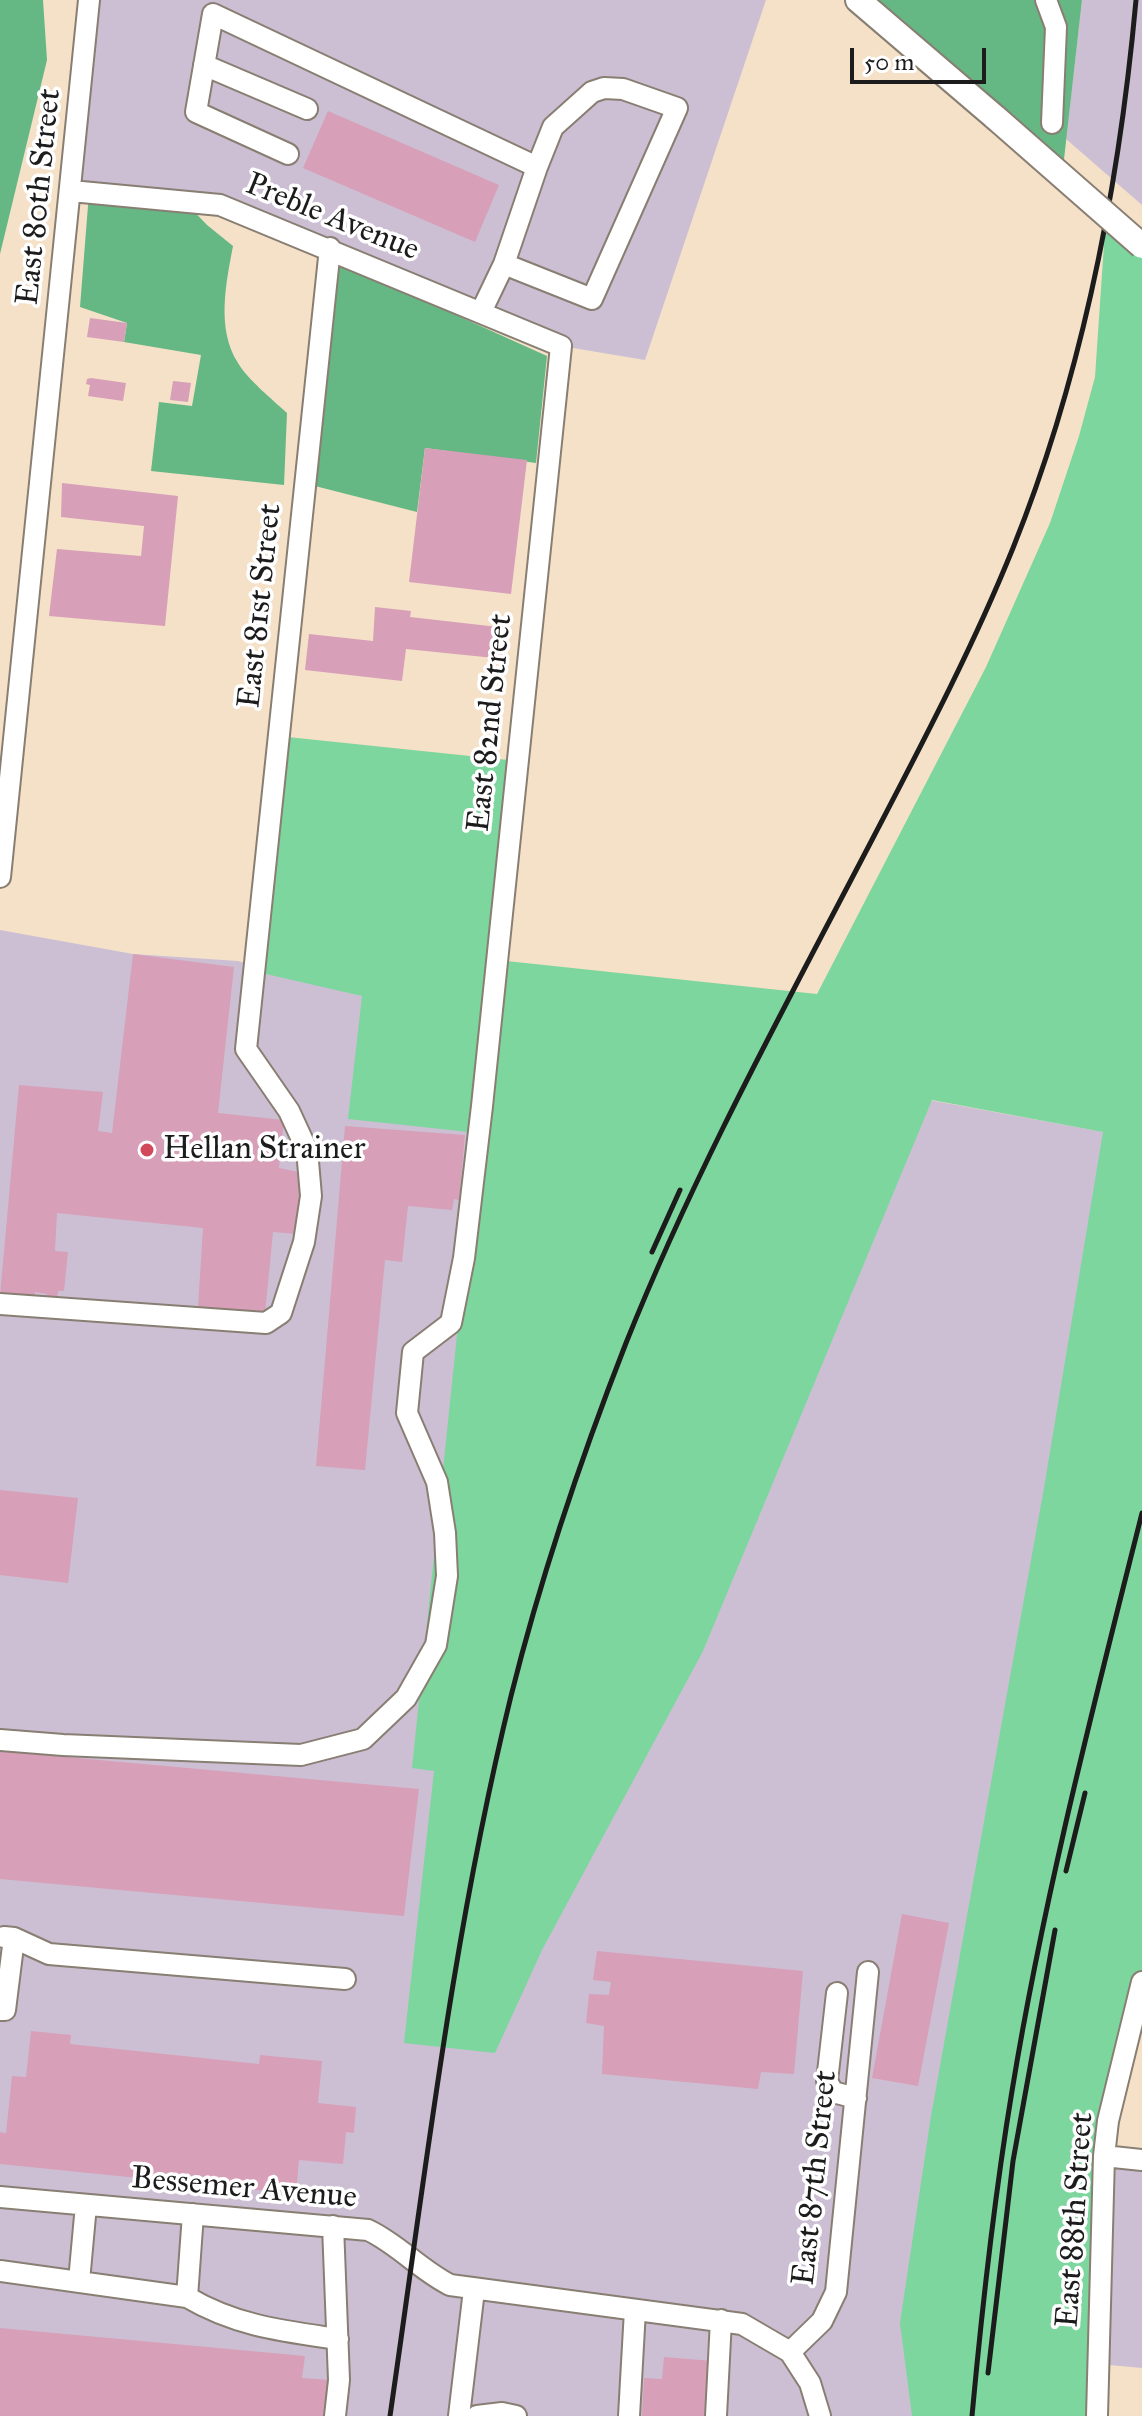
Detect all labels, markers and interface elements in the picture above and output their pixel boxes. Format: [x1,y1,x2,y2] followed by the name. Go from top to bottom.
[854,32,990,82] scale bar
[864,47,914,77] text: 50 m
[10,87,70,307] street label: East 80th Street
[240,166,424,270] street label: Preble Avenue
[231,502,291,710] street label: East 81st Street
[460,612,522,834] street label: East 82nd Street
[163,1131,365,1169] place label: Hellan Strainer
[138,1141,156,1159] marker: Hellan Strainer
[786,2069,846,2287] street label: East 87th Street
[1049,2111,1103,2329] street label: East 88th Street
[130,2160,358,2218] street label: Bessemer Avenue

